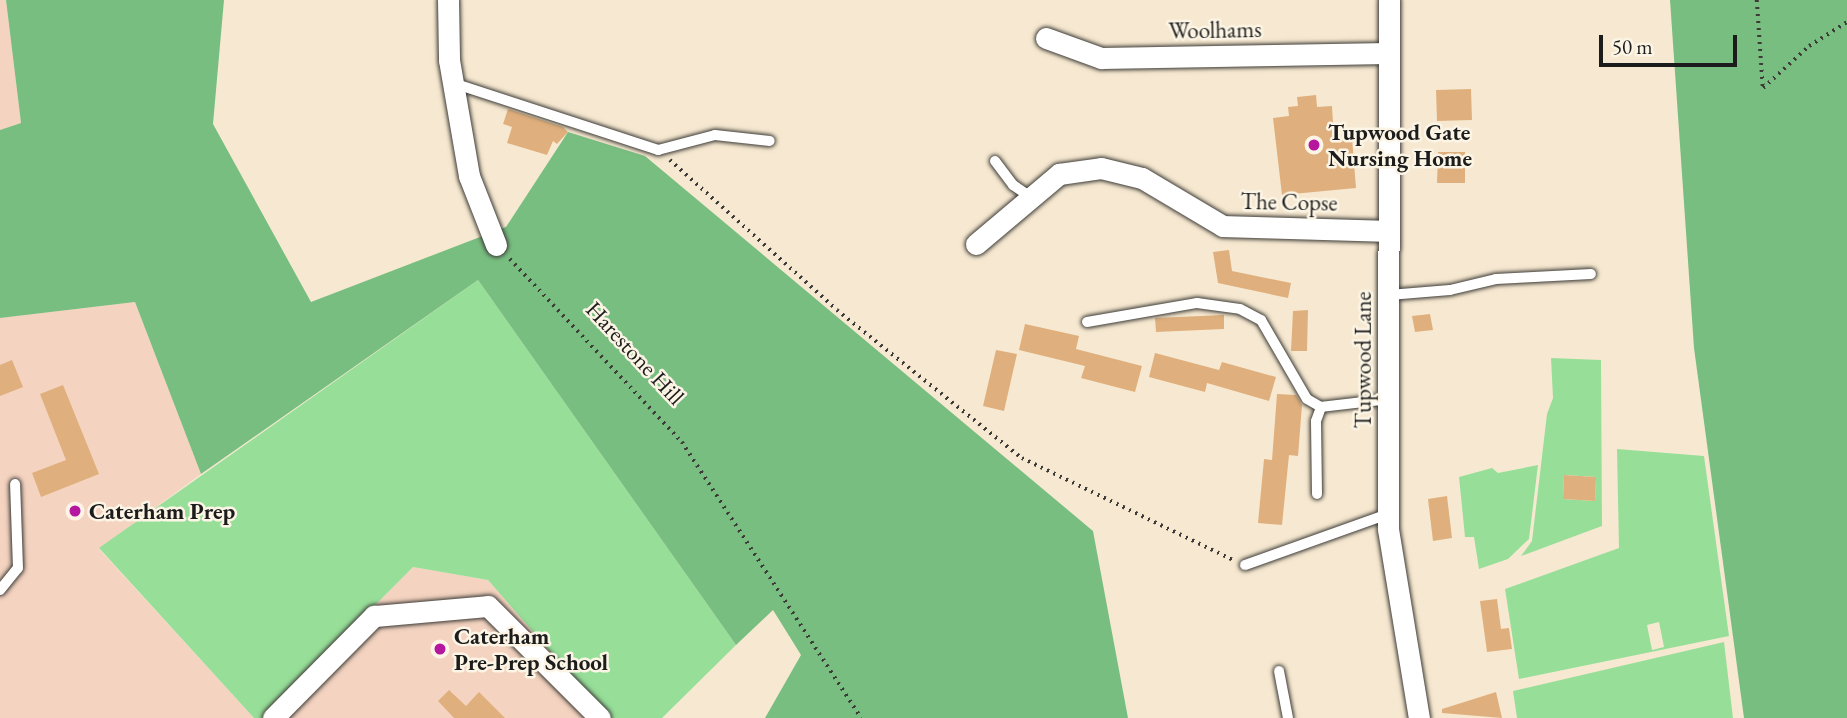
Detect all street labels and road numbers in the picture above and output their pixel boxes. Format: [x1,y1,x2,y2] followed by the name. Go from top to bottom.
[1168,15,1262,45] street label: Woolhams
[1240,187,1338,217] street label: The Copse
[1349,291,1377,429] street label: Tupwood Lane
[580,295,690,411] street label: Harestone Hill

